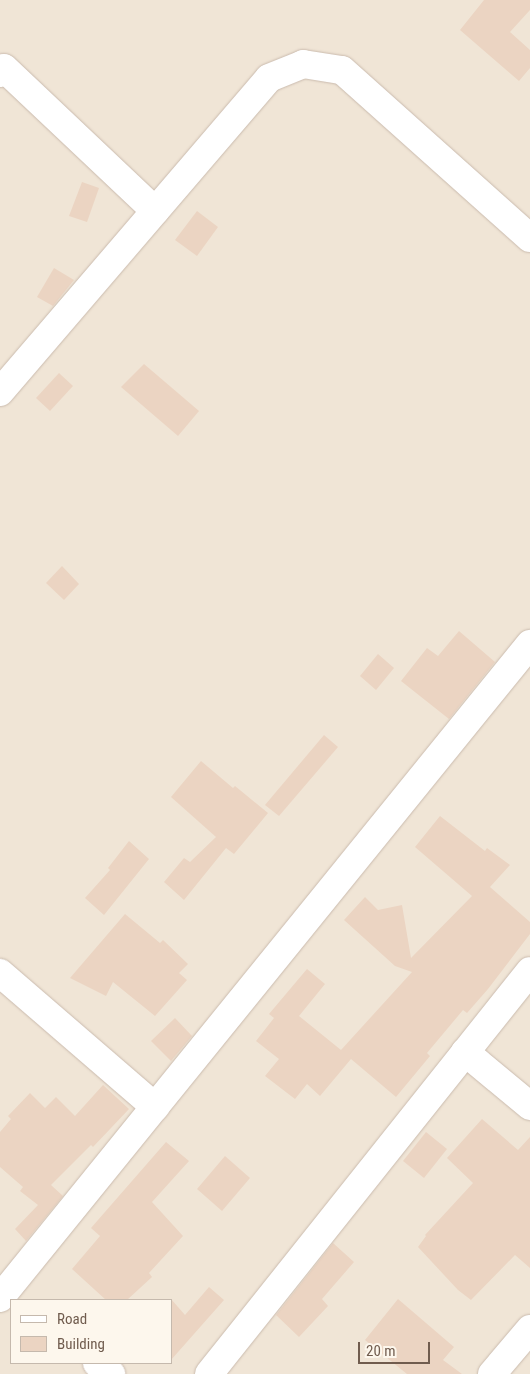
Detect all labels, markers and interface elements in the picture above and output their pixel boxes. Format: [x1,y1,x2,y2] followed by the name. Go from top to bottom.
[10,1299,172,1364] legend
[57,1310,87,1328] text: Road
[360,1332,432,1364] scale bar
[57,1335,105,1353] text: Building
[366,1342,396,1360] text: 20 m

